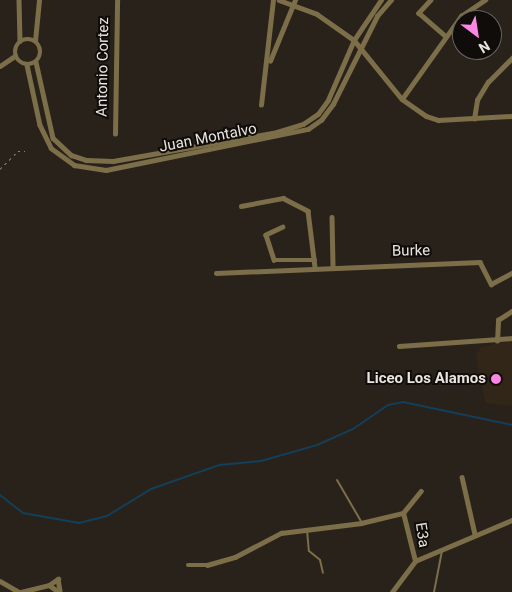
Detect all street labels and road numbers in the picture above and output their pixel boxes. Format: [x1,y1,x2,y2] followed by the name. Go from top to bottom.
[93,17,113,117] street label: Antonio Cortez
[158,120,258,156] street label: Juan Montalvo
[392,242,430,260] street label: Burke
[411,521,433,549] street label: E3a

